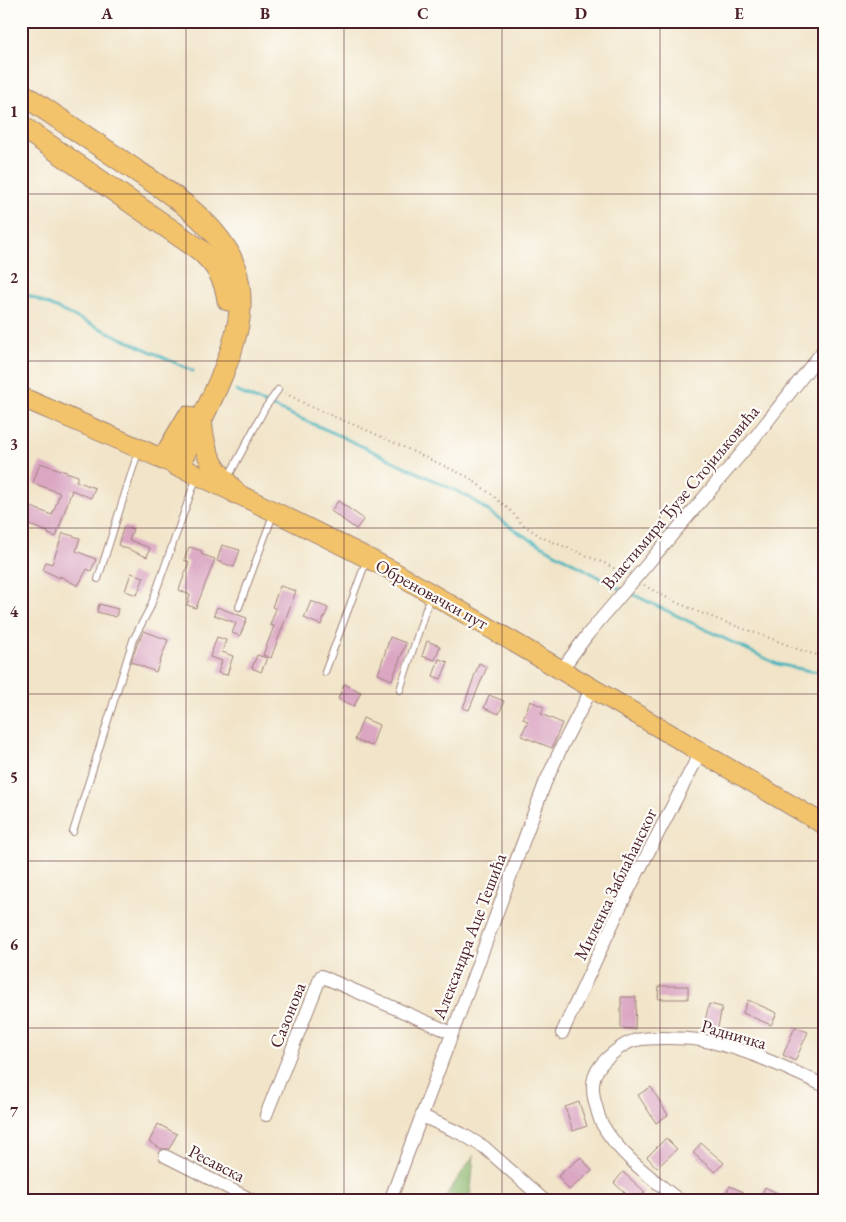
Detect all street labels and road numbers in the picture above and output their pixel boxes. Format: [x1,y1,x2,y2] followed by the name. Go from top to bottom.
[596,399,764,594] street label: Властимира Ђузе Стојиљковића
[372,554,493,635] street label: Обреновачки пут
[568,804,662,964] street label: Миленка Заблаћанског
[426,849,512,1023] street label: Александра Аце Тешића
[263,978,311,1051] street label: Сазонова
[699,1014,770,1054] street label: Радничка
[185,1139,250,1187] street label: Ресавска

